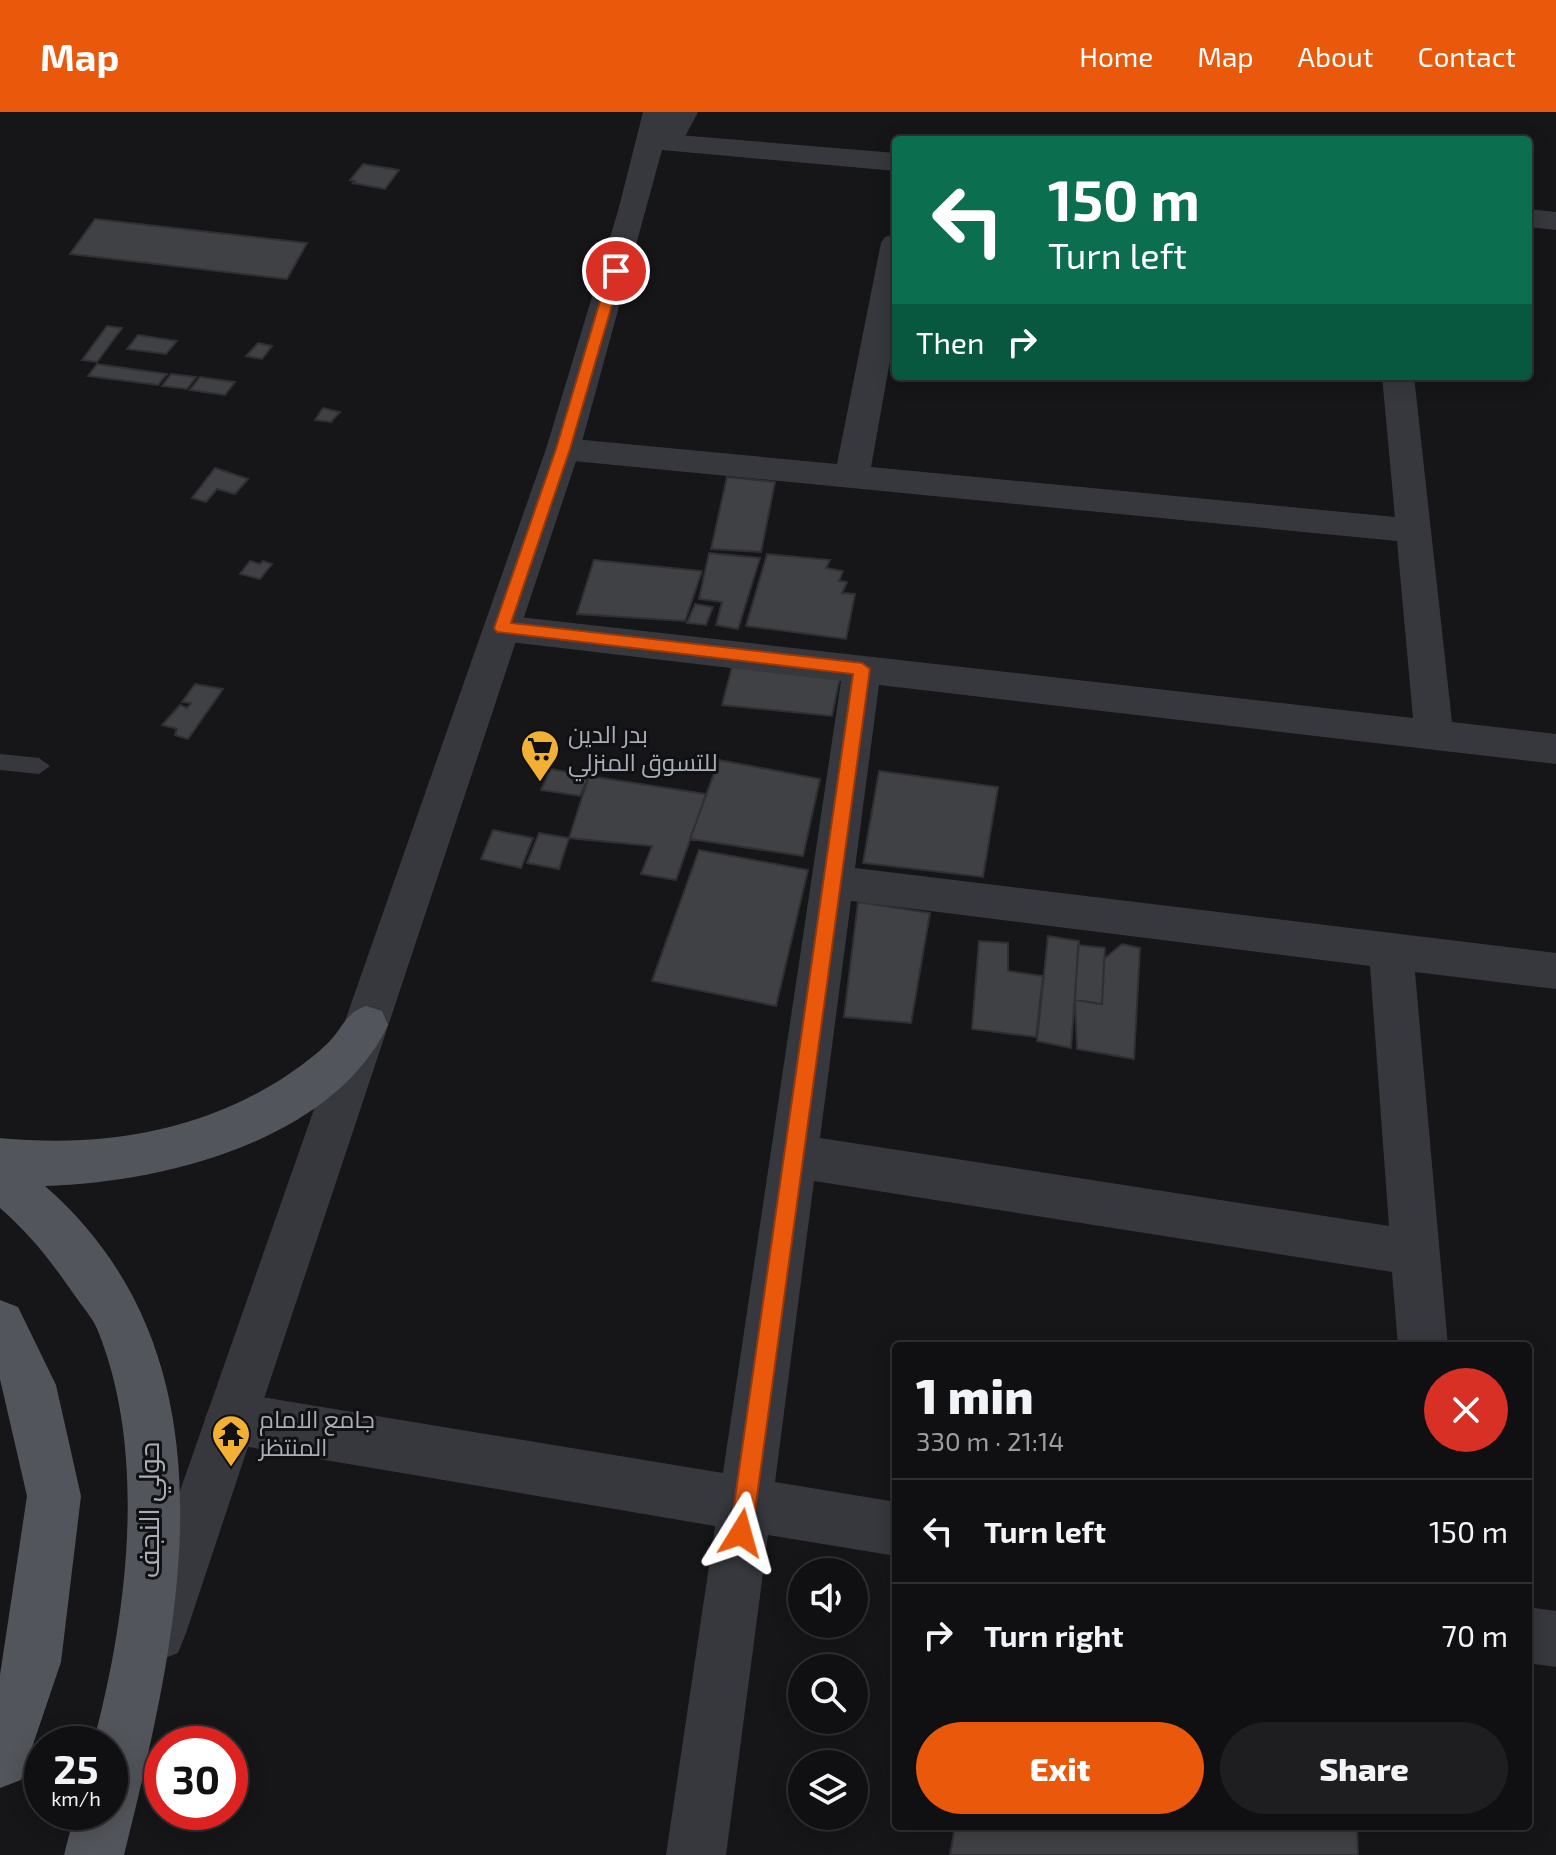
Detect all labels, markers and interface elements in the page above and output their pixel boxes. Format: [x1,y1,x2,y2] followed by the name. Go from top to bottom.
[40,33,119,79] text: Map
[1079,39,1153,73] text: Home
[1197,39,1254,73] text: Map
[1298,39,1373,73] text: About
[1417,39,1516,73] text: Contact
[1048,165,1200,232] text: 150 m
[916,168,1020,272] icon: left
[1048,233,1187,276] text: Turn left
[582,237,650,305] pin
[594,249,638,293] icon: arrive
[1000,320,1044,364] icon: right
[916,324,984,360] text: Then
[568,719,718,782] place label: بدر الدين للتسوق المنزلي
[519,728,561,783] supermarket icon: بدر الدين للتسوق المنزلي
[916,1366,1034,1424] text: 1 min
[1424,1368,1508,1452] button: close
[257,1404,375,1461] place label: جامع الامام المنتظر
[210,1413,252,1468] temple icon: جامع الامام المنتظر
[916,1425,1064,1456] text: 330 m · 21:14
[131,1442,171,1578] street label: حولي النجف
[699,1491,783,1575] position arrow
[916,1509,960,1553] icon: left
[984,1513,1106,1549] text: Turn left
[1429,1513,1508,1549] text: 150 m
[788,1558,868,1830] map controls
[788,1558,868,1638] button: sound
[916,1613,960,1657] icon: right
[984,1617,1124,1653] text: Turn right
[1442,1617,1508,1653] text: 70 m
[788,1654,868,1734] button: search
[916,1722,1204,1814] button: Exit
[1220,1722,1508,1814] button: Share
[144,1726,248,1830] speed limit sign: 30
[53,1744,99,1792] text: 25
[788,1750,868,1830] button: layers
[51,1786,101,1810] text: km/h

